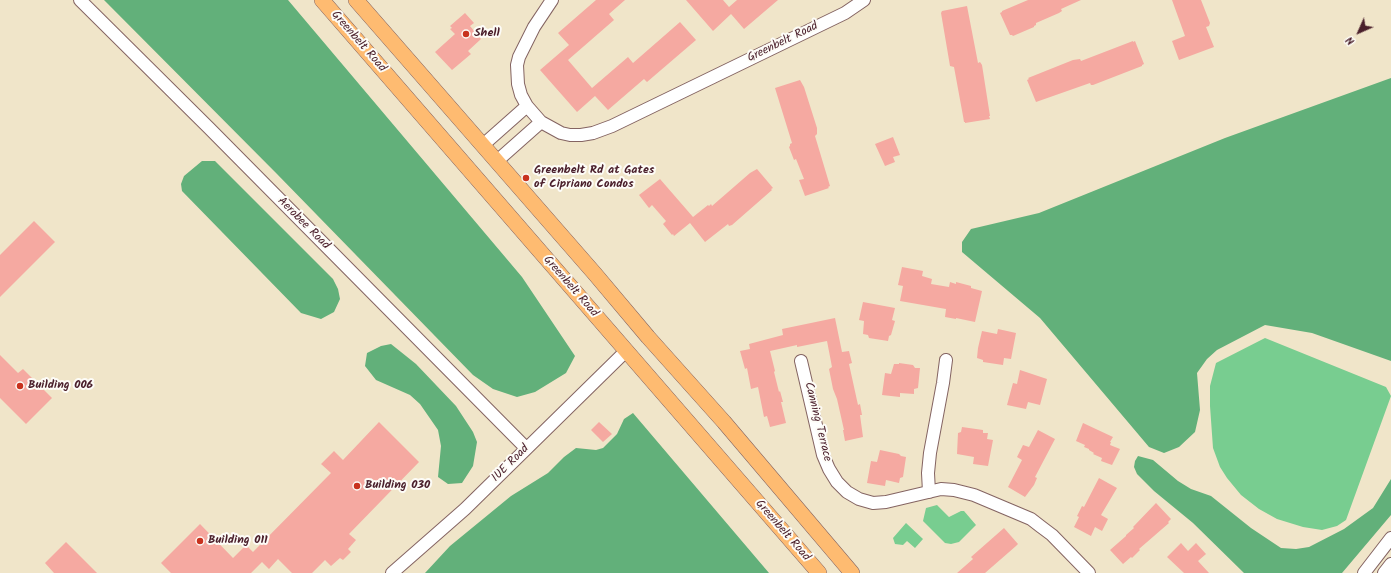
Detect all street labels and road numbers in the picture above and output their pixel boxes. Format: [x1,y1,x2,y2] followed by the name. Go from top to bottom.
[327,8,389,76] street label: Greenbelt Road
[745,20,821,66] street label: Greenbelt Road
[274,195,332,253] street label: Aerobee Road
[539,253,601,321] street label: Greenbelt Road
[800,381,834,463] street label: Canning Terrace
[489,442,533,486] street label: IUE Road
[751,497,813,565] street label: Greenbelt Road

